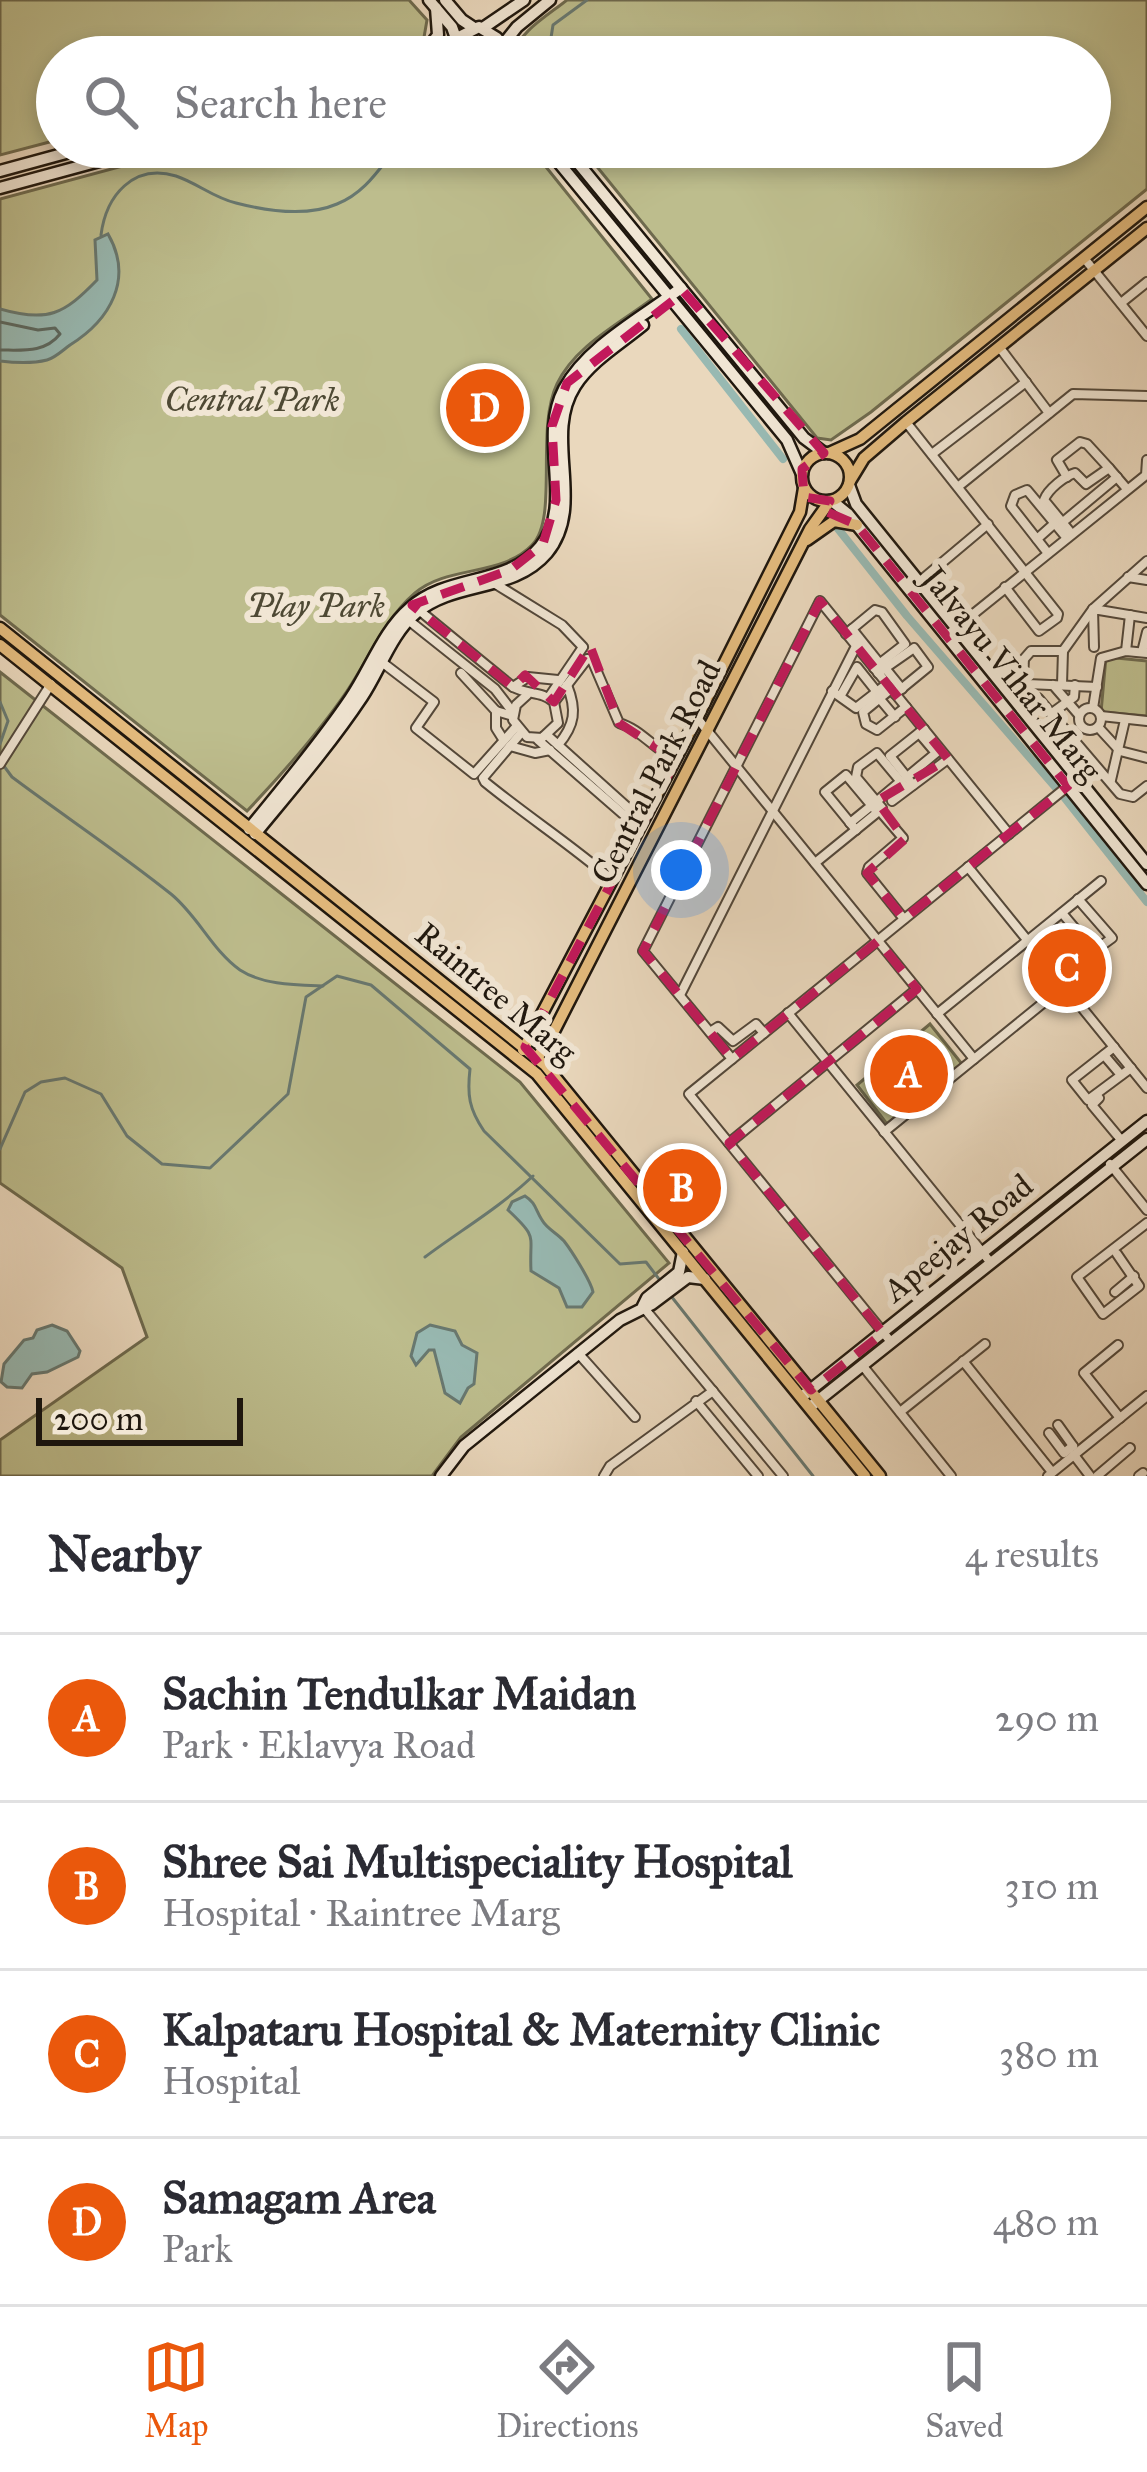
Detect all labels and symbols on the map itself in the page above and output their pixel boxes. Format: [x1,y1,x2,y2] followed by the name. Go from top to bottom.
[446,363,524,453] pin: D
[165,380,340,420] park label: Central Park
[911,557,1111,790] street label: Jalvayu Vihar Marg
[247,586,385,626] park label: Play Park
[583,653,730,890] street label: Central Park Road
[651,840,711,900] your location
[407,914,585,1072] street label: Raintree Marg
[1028,923,1106,1013] pin: C
[870,1029,948,1119] pin: A
[643,1143,721,1233] pin: B
[874,1165,1041,1312] street label: Apeejay Road
[36,1392,243,1445] scale bar

